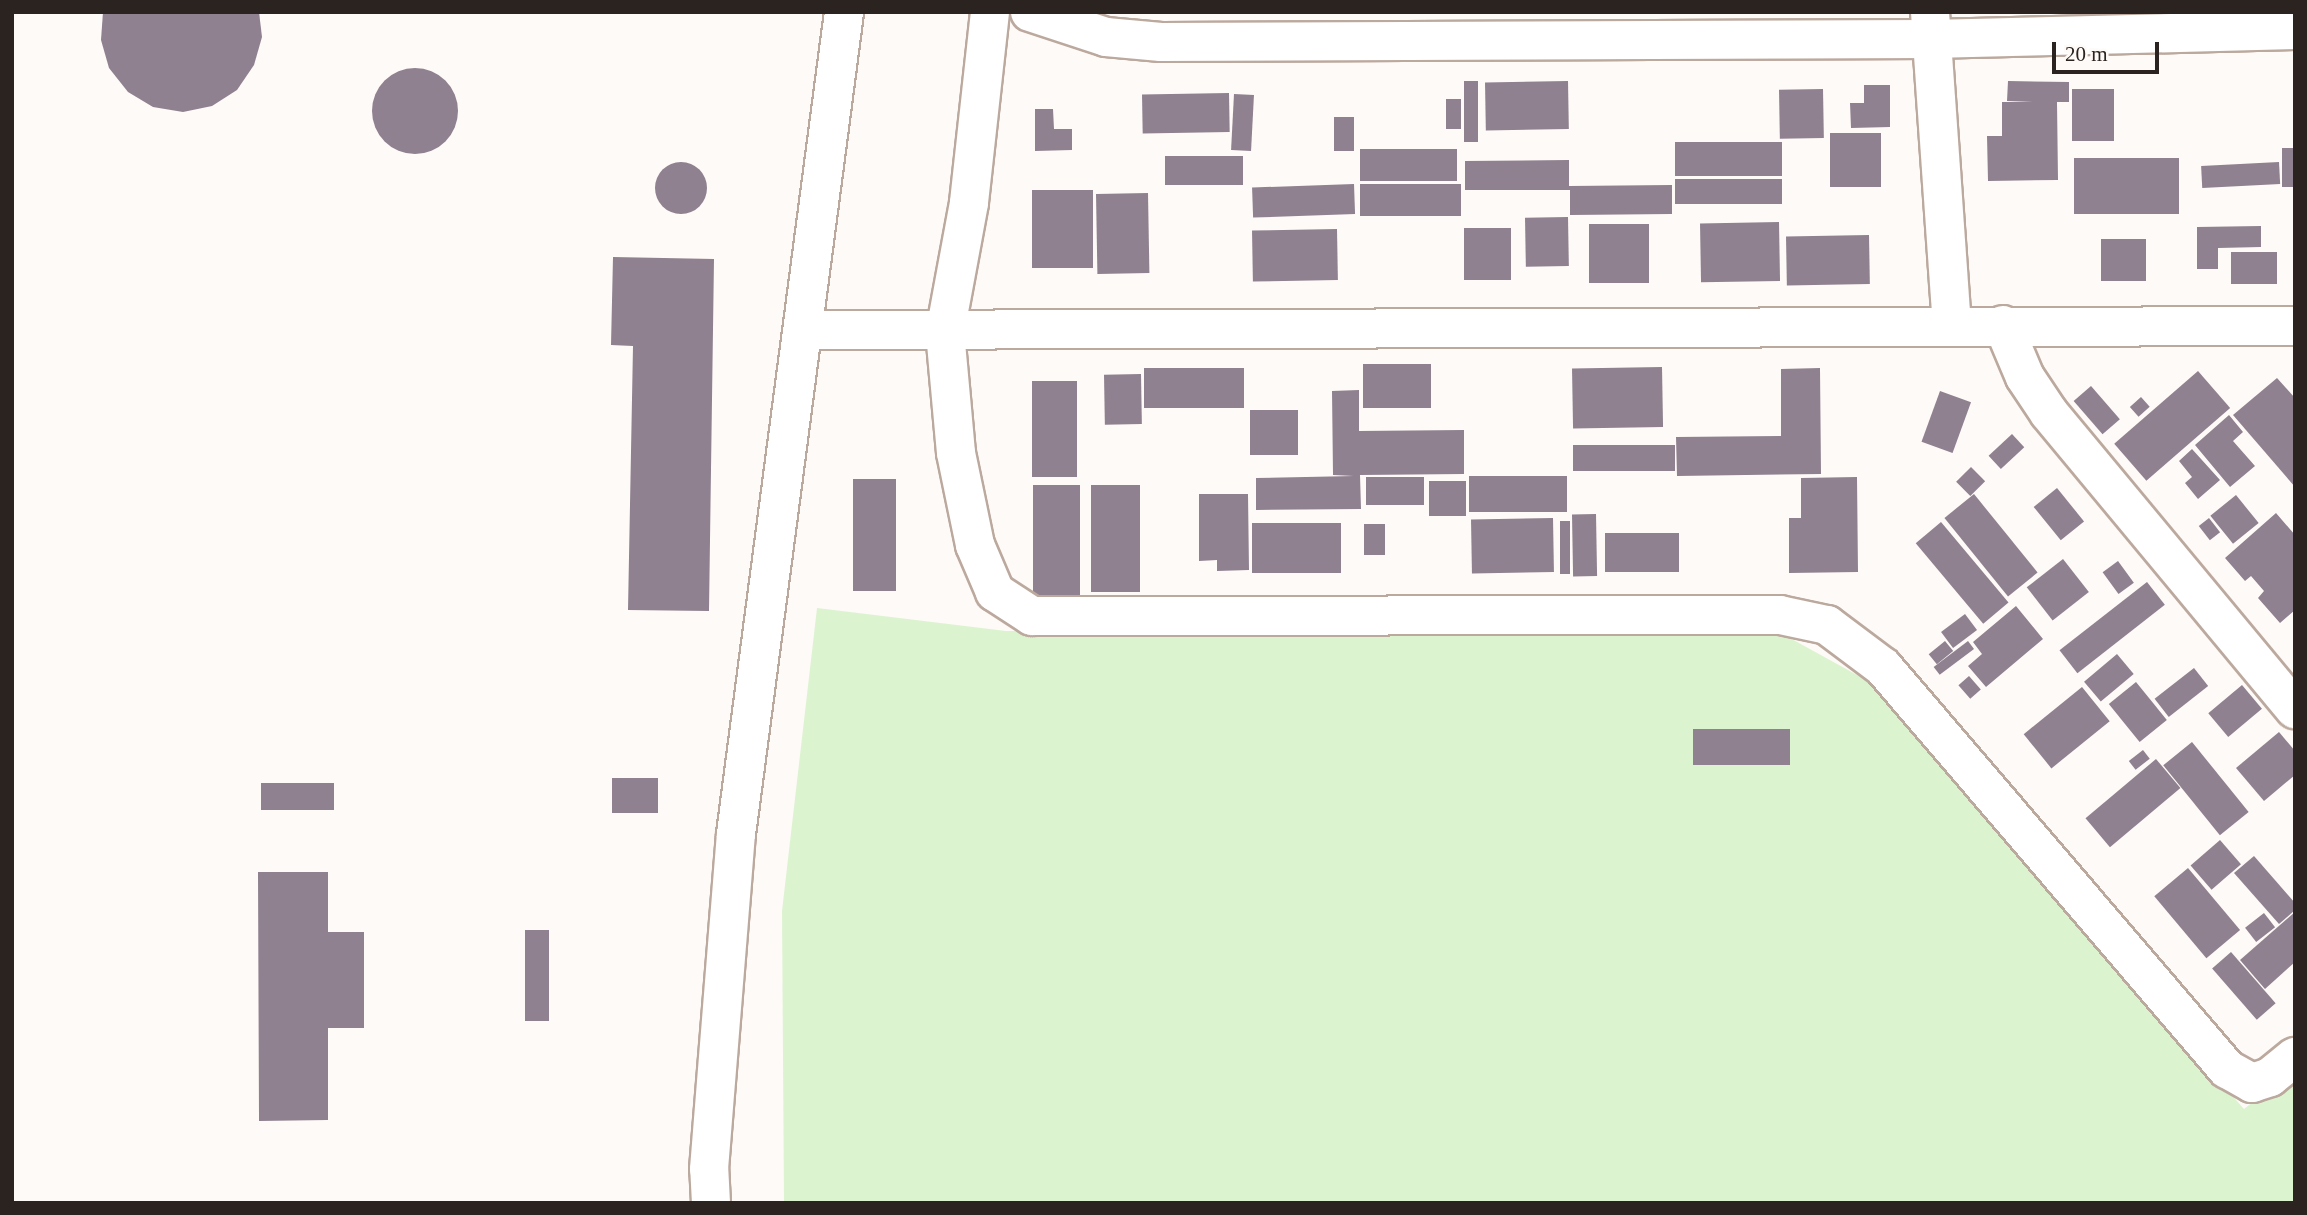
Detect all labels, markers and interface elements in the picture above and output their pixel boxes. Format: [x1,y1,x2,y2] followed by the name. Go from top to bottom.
[2055,28,2162,72] scale bar
[2065,42,2108,66] text: 20 m

